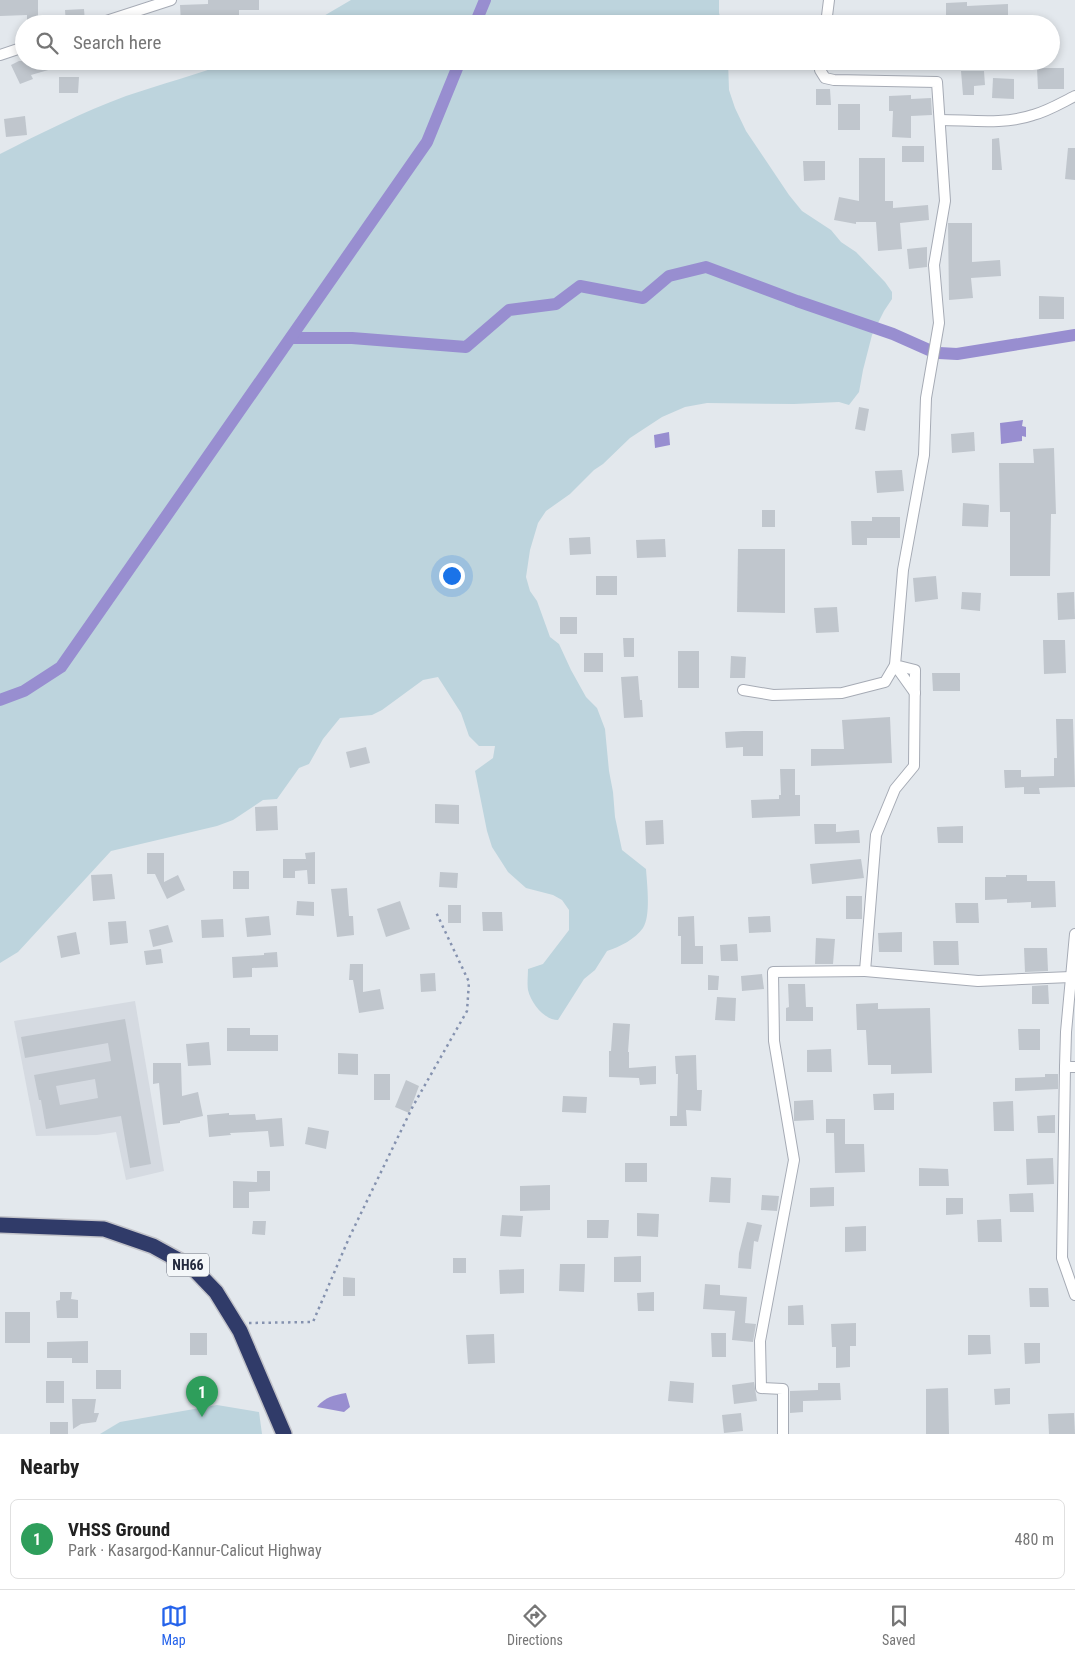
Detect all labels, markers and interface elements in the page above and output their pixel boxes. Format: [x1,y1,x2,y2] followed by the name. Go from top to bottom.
[15,15,1060,70] search box
[33,29,61,57] icon: search
[73,31,161,54] text: Search here
[439,563,465,589] your location
[167,1254,209,1276] road number: NH66
[186,1376,218,1417] pin: 1
[20,1455,79,1479] text: Nearby
[68,1518,170,1541] text: VHSS Ground
[33,1530,41,1549] text: 1
[1015,1530,1054,1549] text: 480 m
[68,1541,322,1560] text: Park · Kasargod-Kannur-Calicut Highway
[160,1602,188,1648] tab: Map
[507,1602,563,1648] tab: Directions
[882,1602,915,1648] tab: Saved

